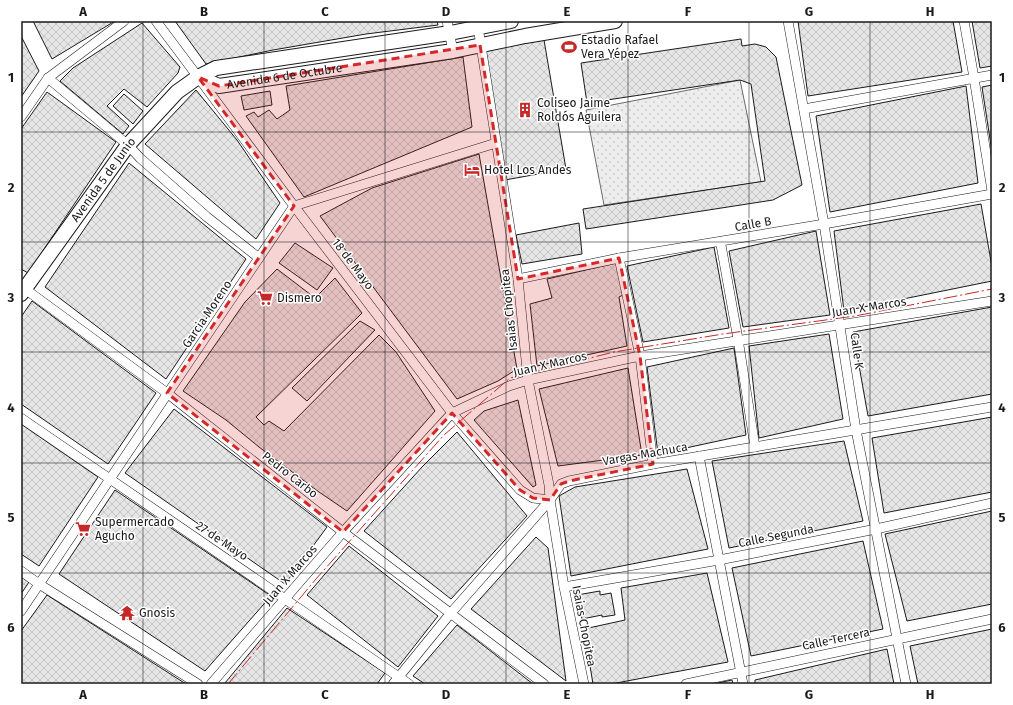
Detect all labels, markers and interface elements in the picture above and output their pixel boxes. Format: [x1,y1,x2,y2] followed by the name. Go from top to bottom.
[78,4,87,19] text: A
[200,4,208,19] text: B
[321,4,329,19] text: C
[442,4,451,19] text: D
[564,4,571,19] text: E
[685,4,692,19] text: F
[805,4,813,19] text: G
[926,4,934,19] text: H
[581,33,659,61] place label: Estadio Rafael Vera Yépez
[560,38,578,56] sports icon: Estadio Rafael Vera Yépez
[226,61,343,92] street label: Avenida 6 de Octubre
[8,70,14,85] text: 1
[999,70,1005,85] text: 1
[537,96,622,124] place label: Coliseo Jaime Roldós Aguilera
[516,101,534,119] building icon: Coliseo Jaime Roldós Aguilera
[68,134,139,225] street label: Avenida 5 de Junio
[463,161,481,179] hotel icon: Hotel Los Andes
[484,163,572,177] place label: Hotel Los Andes
[8,180,15,195] text: 2
[999,180,1006,195] text: 2
[734,214,772,234] street label: Calle B
[329,236,377,292] street label: 18 de Mayo
[498,268,520,352] street label: Isaias Chopitea
[179,278,235,350] street label: Garcia Moreno
[256,289,274,307] supermarket icon: Dismero
[7,290,15,305] text: 3
[998,290,1006,305] text: 3
[277,291,322,305] place label: Dismero
[831,294,908,320] street label: Juan X Marcos
[848,332,867,371] street label: Calle K
[512,349,589,379] street label: Juan X Marcos
[7,400,15,415] text: 4
[998,400,1006,415] text: 4
[601,440,689,468] street label: Vargas Machuca
[259,449,321,501] street label: Pedro Carbo
[8,510,15,525] text: 5
[999,510,1006,525] text: 5
[95,515,174,543] place label: Supermercado Agucho
[193,518,251,564] street label: 27 de Mayo
[74,520,92,538] supermarket icon: Supermercado Agucho
[737,522,815,550] street label: Calle Segunda
[260,542,320,608] street label: Juan X Marcos
[569,584,599,668] street label: Isaias Chopitea
[118,604,136,622] temple icon: Gnosis
[139,606,176,620] place label: Gnosis
[7,620,15,635] text: 6
[998,620,1006,635] text: 6
[801,625,871,653] street label: Calle Tercera
[78,687,87,702] text: A
[200,687,208,702] text: B
[321,687,329,702] text: C
[442,687,451,702] text: D
[564,687,571,702] text: E
[685,687,692,702] text: F
[805,687,813,702] text: G
[926,687,934,702] text: H

